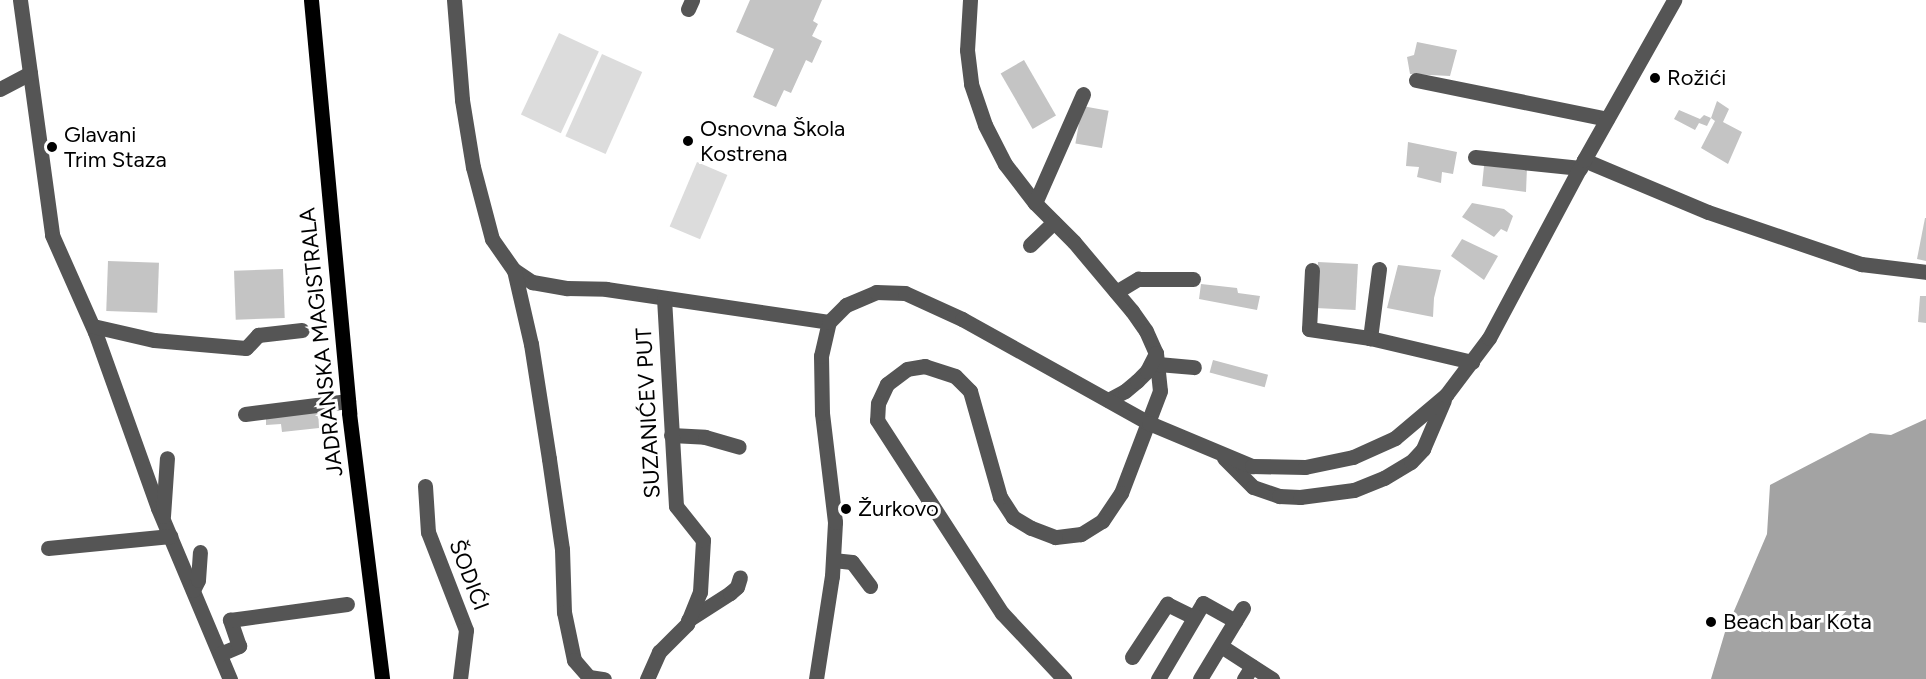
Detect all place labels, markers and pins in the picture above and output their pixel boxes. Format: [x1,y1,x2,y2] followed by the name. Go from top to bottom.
[1667,65,1726,91] place label: Rožići
[1648,71,1662,85] marker: Rožići
[700,115,845,166] place label: Osnovna Škola Kostrena
[64,121,167,172] place label: Glavani Trim Staza
[681,134,695,148] marker: Osnovna Škola Kostrena
[45,140,59,154] marker: Glavani Trim Staza
[858,496,939,522] place label: Žurkovo
[839,502,853,516] marker: Žurkovo
[1723,609,1872,635] place label: Beach bar Kota
[1704,615,1718,629] marker: Beach bar Kota

